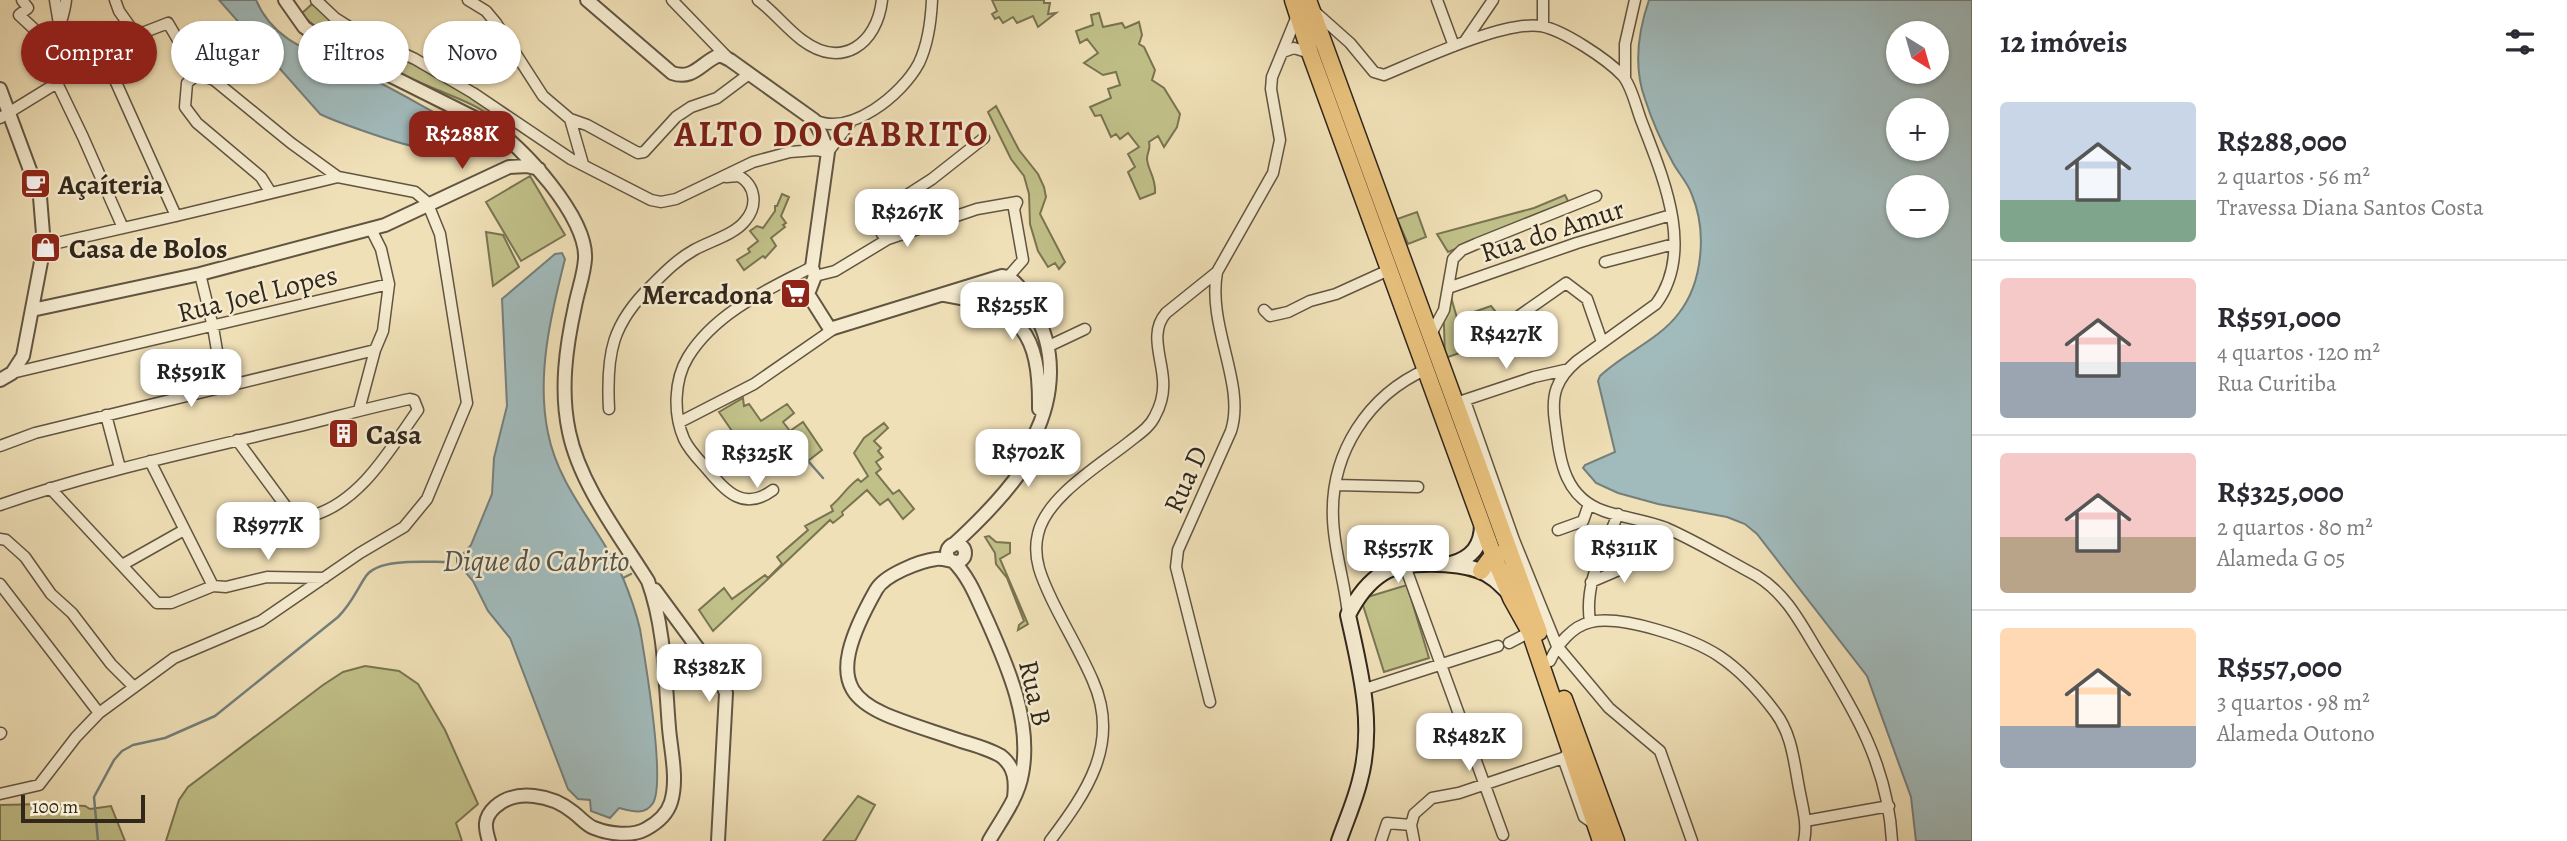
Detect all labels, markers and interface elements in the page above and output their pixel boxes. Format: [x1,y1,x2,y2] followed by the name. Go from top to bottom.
[21,21,157,84] chip: Comprar
[171,21,284,84] chip: Alugar
[298,21,409,84] chip: Filtros
[423,21,521,84] chip: Novo
[1886,21,1950,84] north arrow
[1886,21,1949,238] map controls
[2000,22,2127,62] text: 12 imóveis
[2501,23,2539,61] icon: filters
[1886,98,1949,161] button: +
[673,110,990,158] district label: ALTO DO CABRITO
[405,111,519,171] pin: R$288K
[425,118,499,149] text: R$288K
[2217,121,2347,161] text: R$288,000
[2056,130,2140,214] icon: home
[2217,161,2370,192] text: 2 quartos · 56 m²
[57,166,164,204] place label: Açaíteria
[18,167,52,201] cafe icon: Açaíteria
[1886,175,1949,238] button: −
[850,190,964,249] pin: R$267K
[1475,190,1630,272] street label: Rua do Amur
[2217,192,2484,223] text: Travessa Diana Santos Costa
[871,196,943,227] text: R$267K
[69,230,228,268] place label: Casa de Bolos
[29,231,63,265] shop icon: Casa de Bolos
[173,256,341,332] street label: Rua Joel Lopes
[642,276,773,314] place label: Mercadona
[779,277,813,311] supermarket icon: Mercadona
[955,282,1069,342] pin: R$255K
[976,289,1048,320] text: R$255K
[2217,297,2341,337] text: R$591,000
[2056,306,2140,390] icon: home
[1449,312,1563,371] pin: R$427K
[1470,318,1542,349] text: R$427K
[2217,337,2380,368] text: 4 quartos · 120 m²
[134,350,248,409] pin: R$591K
[156,356,226,387] text: R$591K
[2217,368,2337,399] text: Rua Curitiba
[366,416,422,454] place label: Casa
[326,417,360,451] building icon: Casa
[700,430,814,490] pin: R$325K
[971,430,1085,489] pin: R$702K
[991,436,1065,467] text: R$702K
[721,437,793,468] text: R$325K
[1154,440,1217,519] street label: Rua D
[2217,472,2344,512] text: R$325,000
[2056,481,2140,565] icon: home
[211,503,325,562] pin: R$977K
[233,509,303,540] text: R$977K
[2217,512,2373,543] text: 2 quartos · 80 m²
[1341,526,1455,585] pin: R$557K
[1567,526,1681,585] pin: R$311K
[1363,532,1433,563] text: R$557K
[1591,532,1657,563] text: R$311K
[443,541,629,581] water label: Dique do Cabrito
[2217,543,2345,574] text: Alameda G 05
[652,644,766,704] pin: R$382K
[2217,647,2342,687] text: R$557,000
[673,651,745,682] text: R$382K
[1009,656,1061,730] street label: Rua B
[2056,656,2140,740] icon: home
[2217,687,2370,718] text: 3 quartos · 98 m²
[1412,714,1526,773] pin: R$482K
[2217,718,2375,749] text: Alameda Outono
[1432,720,1506,751] text: R$482K
[21,792,145,824] scale bar
[32,794,78,820] text: 100 m

